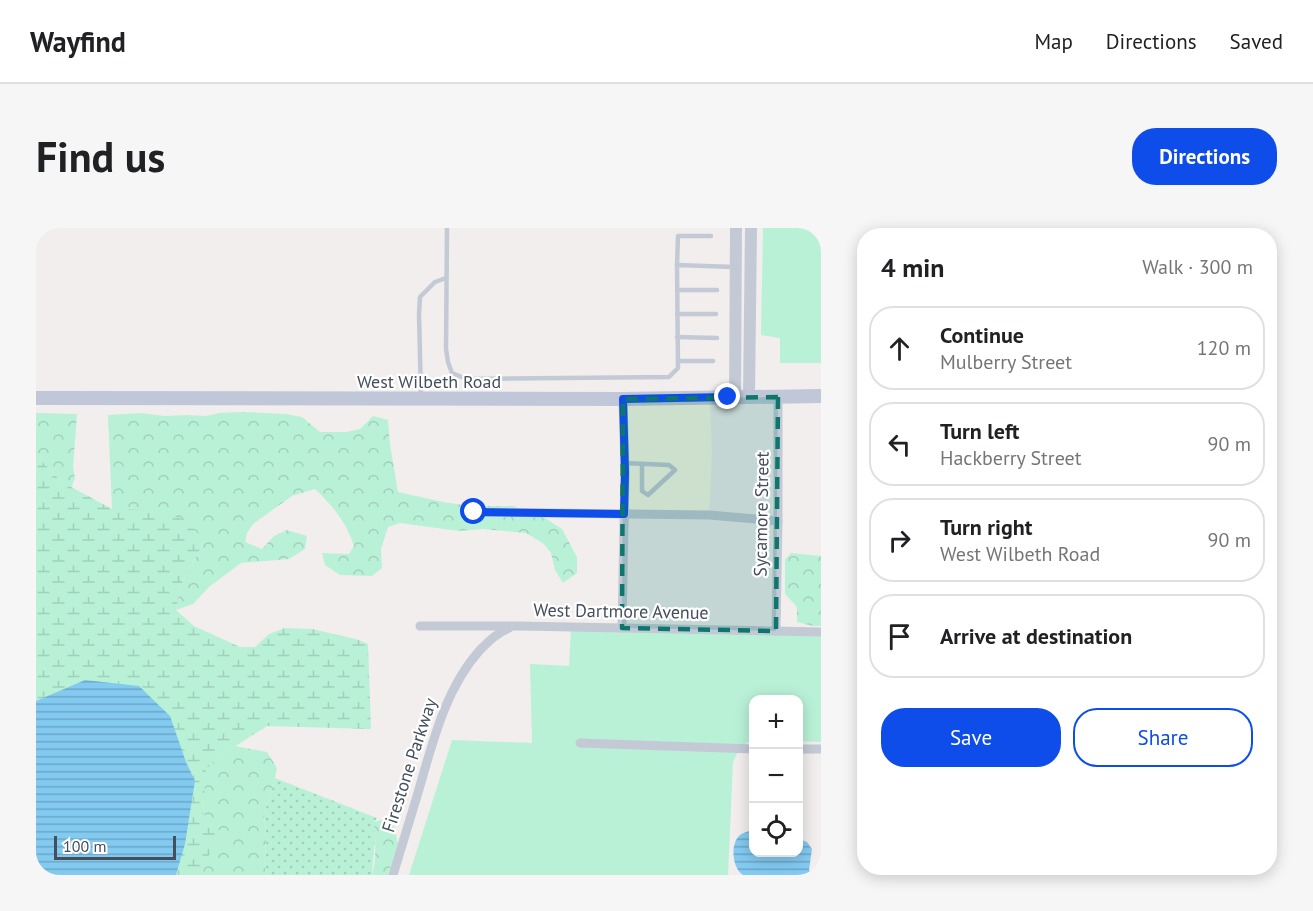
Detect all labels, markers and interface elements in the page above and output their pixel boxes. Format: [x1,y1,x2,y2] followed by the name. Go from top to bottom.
[30,23,126,60] text: Wayfind
[1034,28,1073,55] text: Map
[1106,28,1197,55] text: Directions
[1230,28,1283,55] text: Saved
[1132,128,1277,185] button: Directions
[36,129,165,184] text: Find us
[881,251,944,284] text: 4 min
[1142,254,1253,280] text: Walk · 300 m
[940,321,1024,349] text: Continue
[883,332,916,365] icon: ahead
[1197,335,1251,361] text: 120 m
[940,349,1072,375] text: Mulberry Street
[357,370,501,393] street label: West Wilbeth Road
[714,383,740,409] route end
[940,417,1020,445] text: Turn left
[883,428,916,461] icon: left
[1208,431,1251,457] text: 90 m
[940,445,1082,471] text: Hackberry Street
[748,451,774,577] street label: Sycamore Street
[460,498,486,524] route start
[940,513,1032,541] text: Turn right
[883,524,916,557] icon: right
[1208,527,1251,553] text: 90 m
[940,541,1100,567] text: West Wilbeth Road
[533,598,709,624] street label: West Dartmore Avenue
[883,620,916,653] icon: arrive
[940,622,1132,650] text: Arrive at destination
[376,694,442,835] street label: Firestone Parkway
[749,695,803,857] map controls
[749,695,803,749] button: +
[881,708,1061,767] button: Save
[1073,708,1253,767] button: Share
[749,749,803,803] button: −
[749,803,803,857] button: locate
[54,833,176,860] scale bar
[63,836,106,856] text: 100 m

